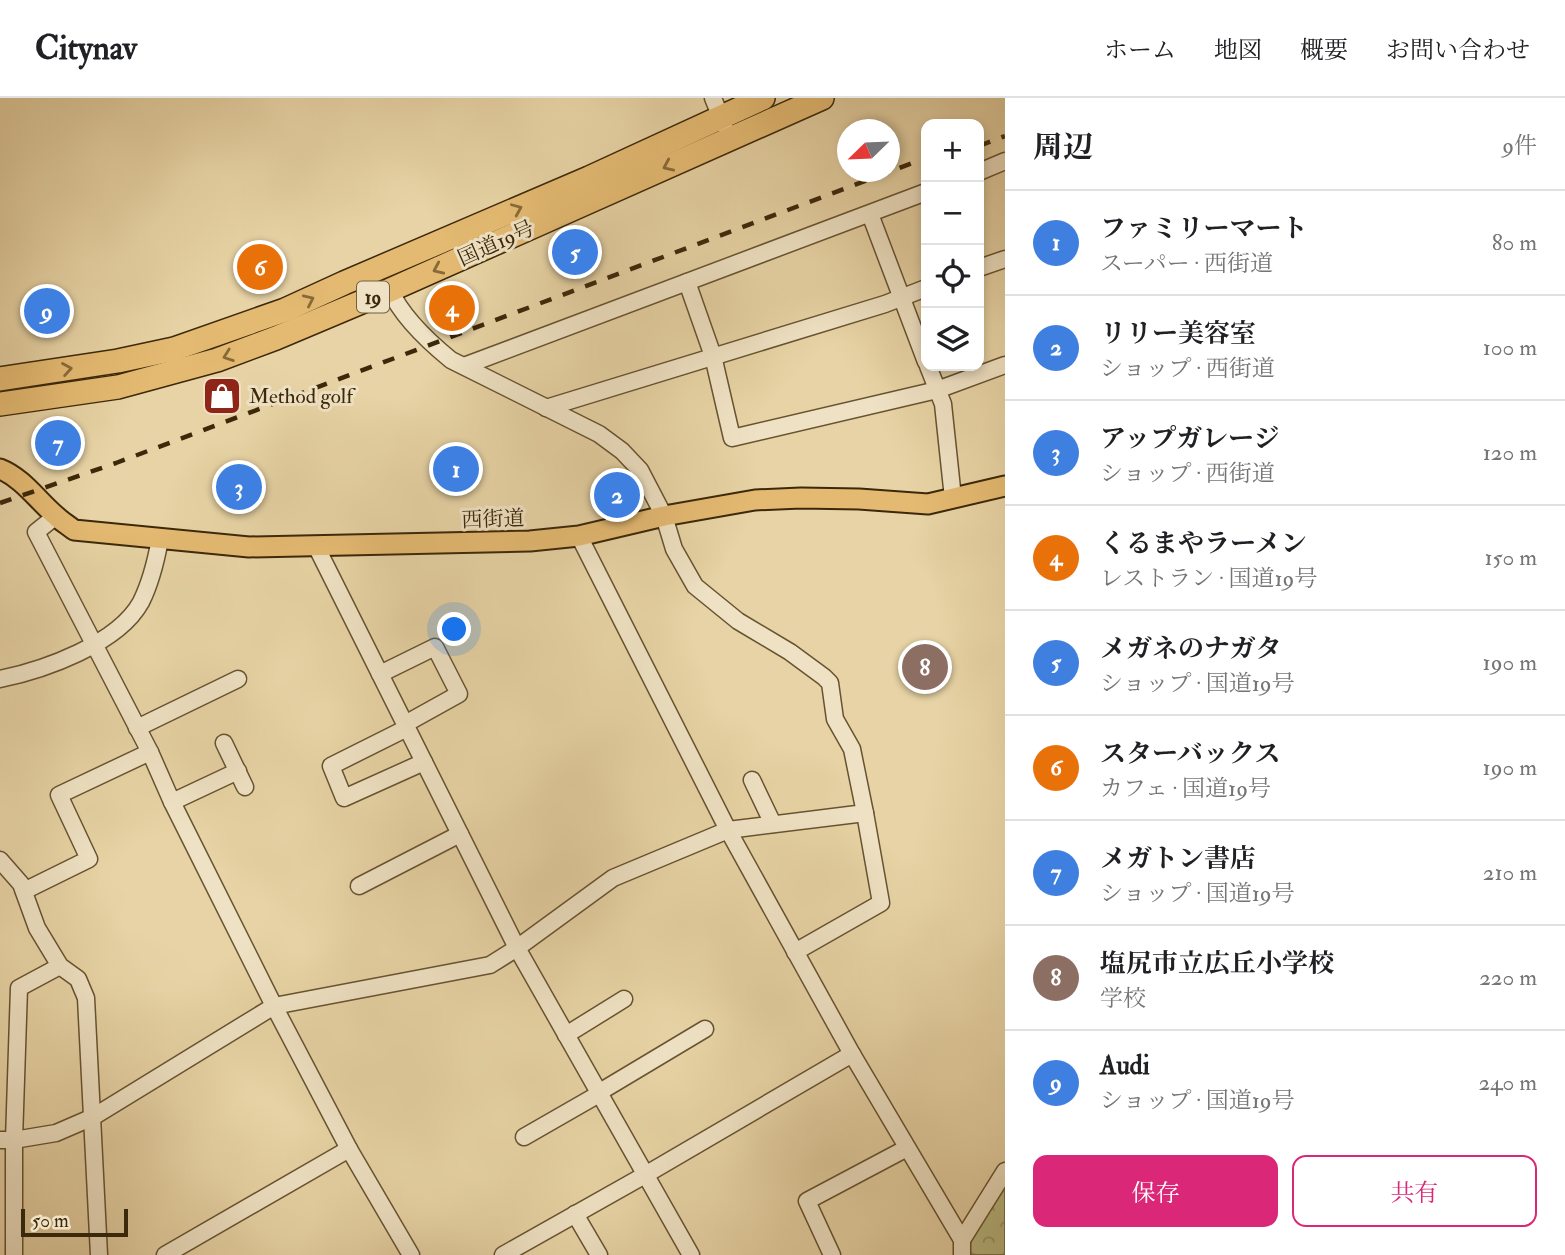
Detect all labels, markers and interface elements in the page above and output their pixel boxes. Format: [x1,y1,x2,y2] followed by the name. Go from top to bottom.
[35,28,137,69] text: Citynav
[1104,35,1176,66] text: ホーム
[1214,35,1262,66] text: 地図
[1300,35,1348,66] text: 概要
[1386,35,1530,66] text: お問い合わせ
[837,119,900,182] north arrow
[921,119,984,371] map controls
[921,119,984,182] button: +
[1033,129,1093,166] text: 周辺
[1502,131,1537,160] text: 9件
[663,158,675,172] one-way arrow
[921,182,984,245] button: −
[510,203,522,217] one-way arrow
[1100,213,1307,245] text: ファミリーマート
[454,215,539,272] street label: 国道19号
[552,226,598,278] pin: 5
[1052,228,1060,257] text: 1
[1492,228,1537,257] text: 80 m
[237,241,283,293] pin: 6
[921,245,984,308] button: locate
[1100,249,1273,278] text: スーパー · 西街道
[432,261,445,275] one-way arrow
[357,281,389,312] road number: 19
[429,282,475,334] pin: 4
[24,285,70,337] pin: 9
[301,294,314,308] one-way arrow
[921,308,984,371] button: layers
[1100,318,1256,350] text: リリー美容室
[1050,333,1062,362] text: 2
[1483,333,1537,362] text: 100 m
[222,348,234,362] one-way arrow
[1100,354,1275,383] text: ショップ · 西街道
[62,362,73,377] one-way arrow
[201,375,243,417] shop icon: Method golf
[249,383,356,410] place label: Method golf
[35,417,81,469] pin: 7
[1100,423,1279,455] text: アップガレージ
[1052,438,1060,467] text: 3
[1483,438,1537,467] text: 120 m
[433,443,479,495] pin: 1
[1100,459,1275,488] text: ショップ · 西街道
[216,461,262,513] pin: 3
[594,469,640,521] pin: 2
[461,505,525,534] street label: 西街道
[1100,528,1307,560] text: くるまやラーメン
[1050,543,1062,572] text: 4
[1484,543,1537,572] text: 150 m
[1100,564,1317,593] text: レストラン · 国道19号
[437,612,471,646] your location
[1100,633,1281,665] text: メガネのナガタ
[902,641,948,693] pin: 8
[1051,648,1061,677] text: 5
[1483,648,1537,677] text: 190 m
[1100,669,1295,698] text: ショップ · 国道19号
[1100,738,1280,770] text: スターバックス
[1050,753,1062,782] text: 6
[1483,753,1537,782] text: 190 m
[1100,774,1271,803] text: カフェ · 国道19号
[1100,843,1256,875] text: メガトン書店
[1051,858,1061,887] text: 7
[1483,858,1537,887] text: 210 m
[1100,879,1295,908] text: ショップ · 国道19号
[1100,948,1334,980] text: 塩尻市立広丘小学校
[1051,963,1061,992] text: 8
[1479,963,1537,992] text: 220 m
[1100,984,1146,1013] text: 学校
[1100,1050,1150,1082] text: Audi
[1050,1068,1062,1097] text: 9
[1478,1068,1537,1097] text: 240 m
[1100,1086,1295,1115] text: ショップ · 国道19号
[1033,1155,1278,1227] button: 保存
[1292,1155,1537,1227] button: 共有
[21,1206,128,1238] scale bar
[32,1209,69,1233] text: 50 m

